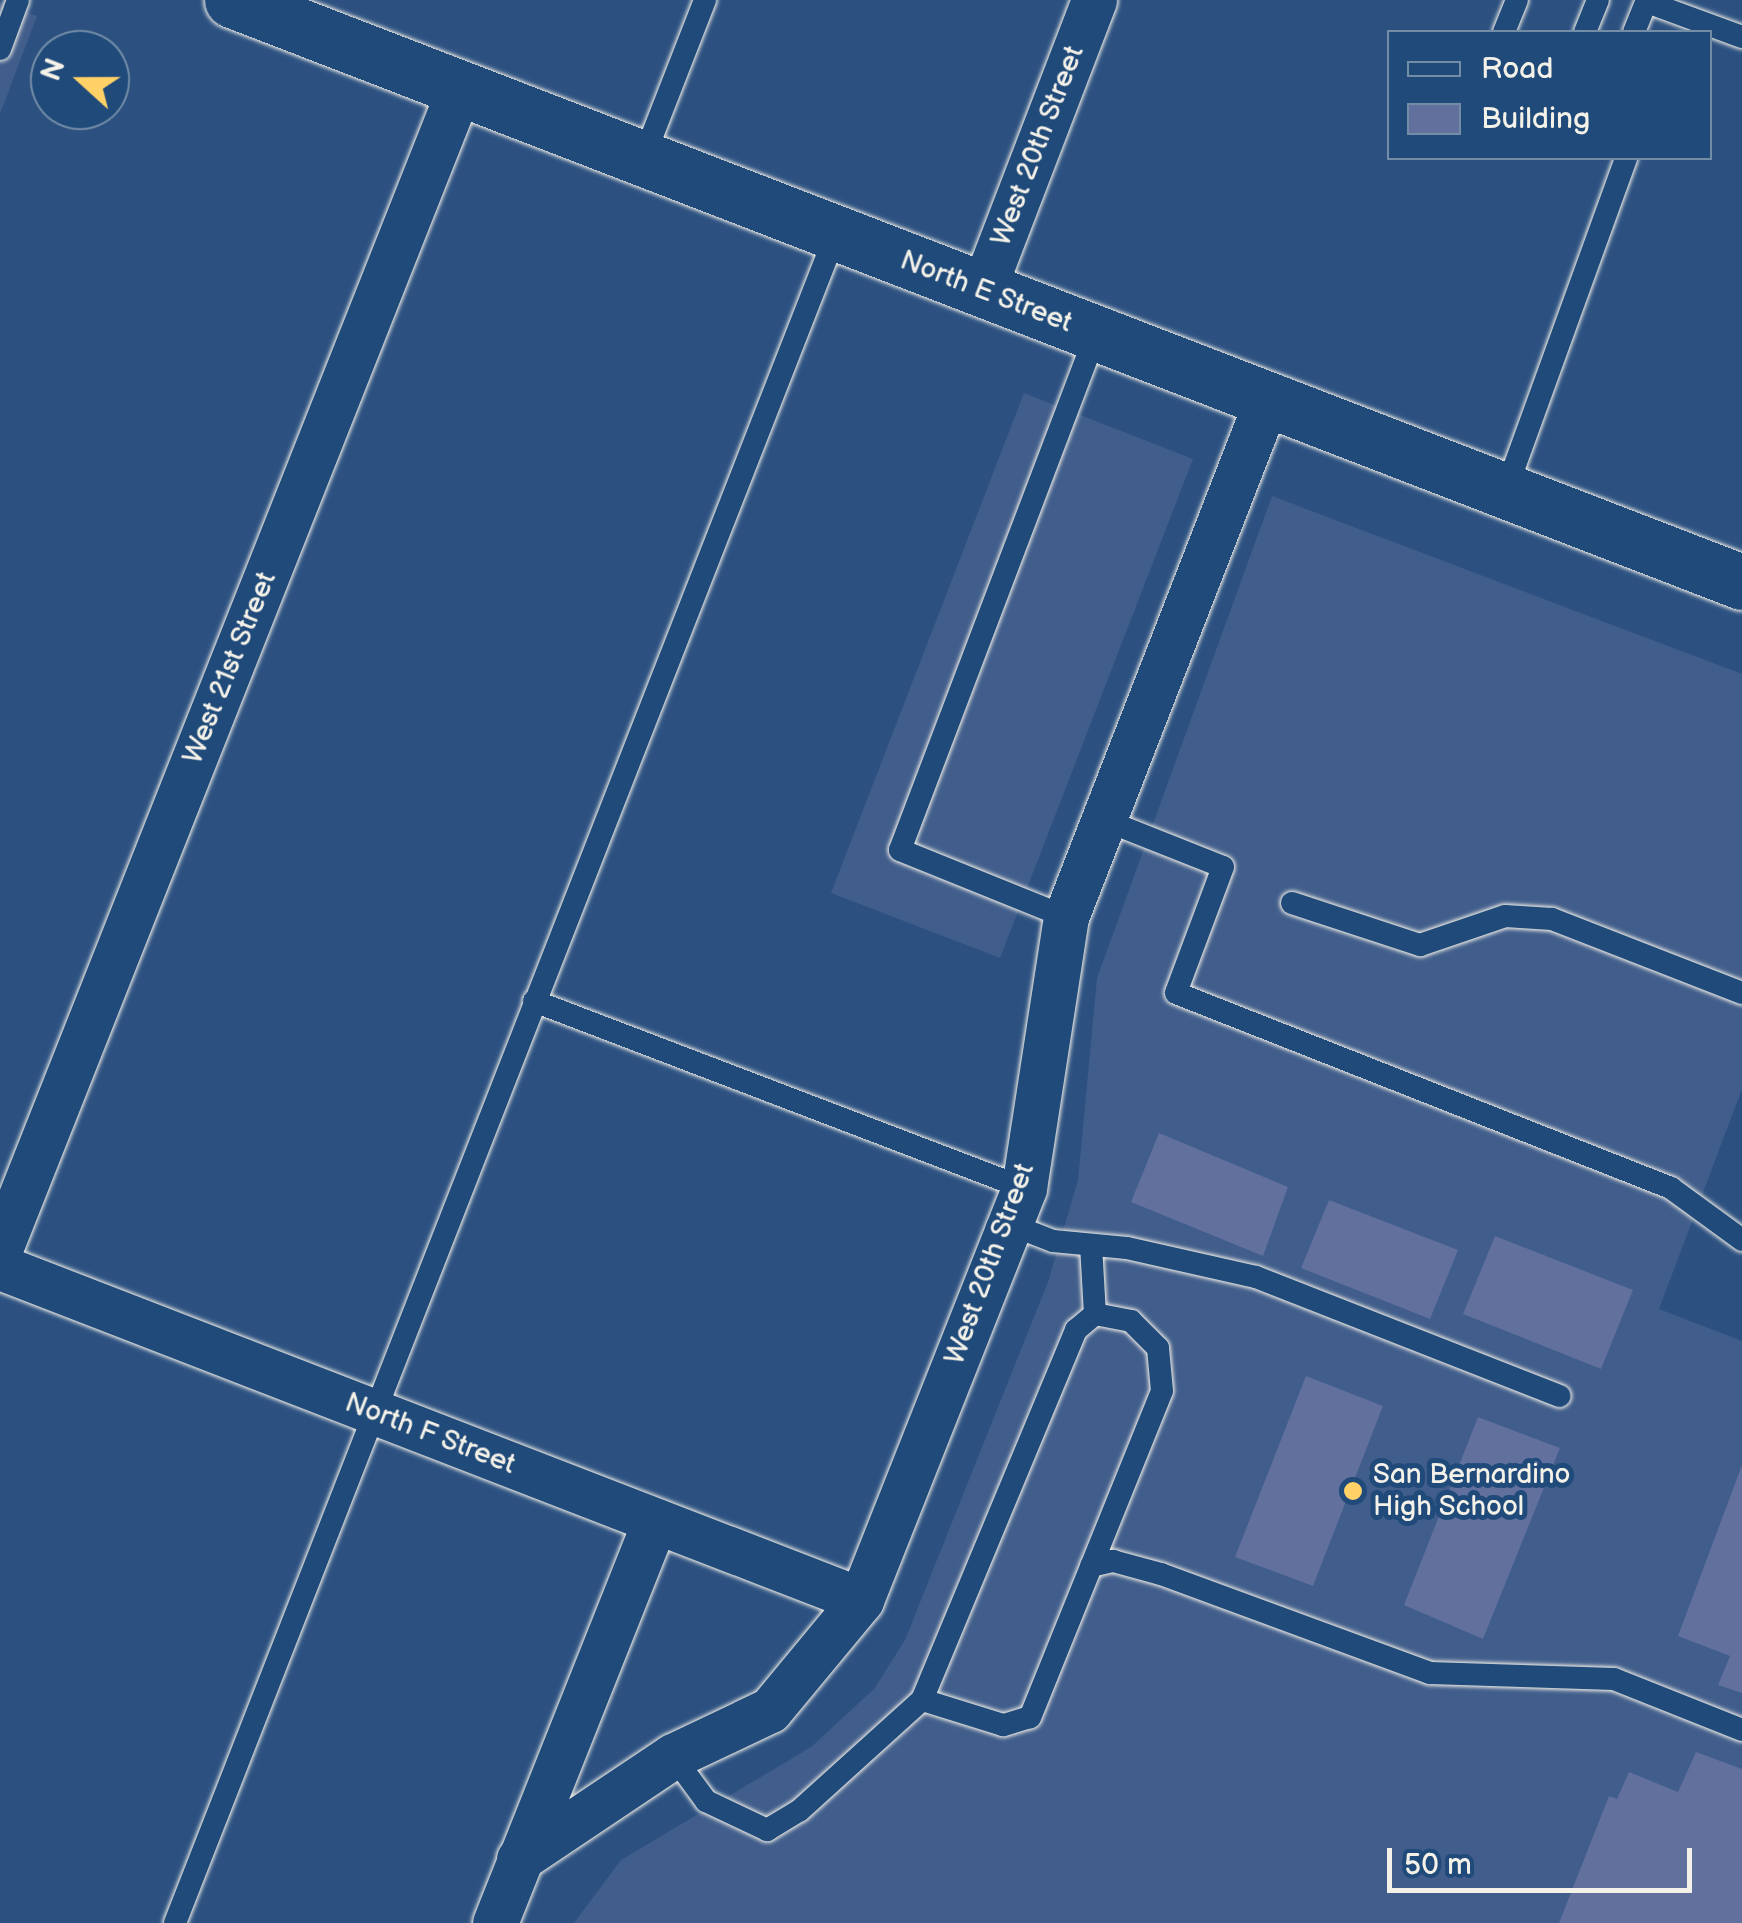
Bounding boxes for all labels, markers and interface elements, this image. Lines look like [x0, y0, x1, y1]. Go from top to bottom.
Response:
north arrow [30, 30, 130, 130]
legend [1387, 30, 1712, 160]
street label: West 20th Street [984, 41, 1092, 251]
text: Road [1481, 51, 1554, 87]
text: N [34, 54, 73, 86]
text: Building [1481, 101, 1590, 137]
street label: North E Street [895, 244, 1077, 340]
street label: West 21st Street [176, 567, 284, 769]
street label: West 20th Street [938, 1159, 1042, 1369]
street label: North F Street [340, 1386, 520, 1482]
place label: San Bernardino High School [1373, 1458, 1571, 1524]
marker: San Bernardino High School [1342, 1480, 1364, 1502]
scale bar [1392, 1828, 1697, 1890]
text: 50 m [1404, 1847, 1472, 1883]

